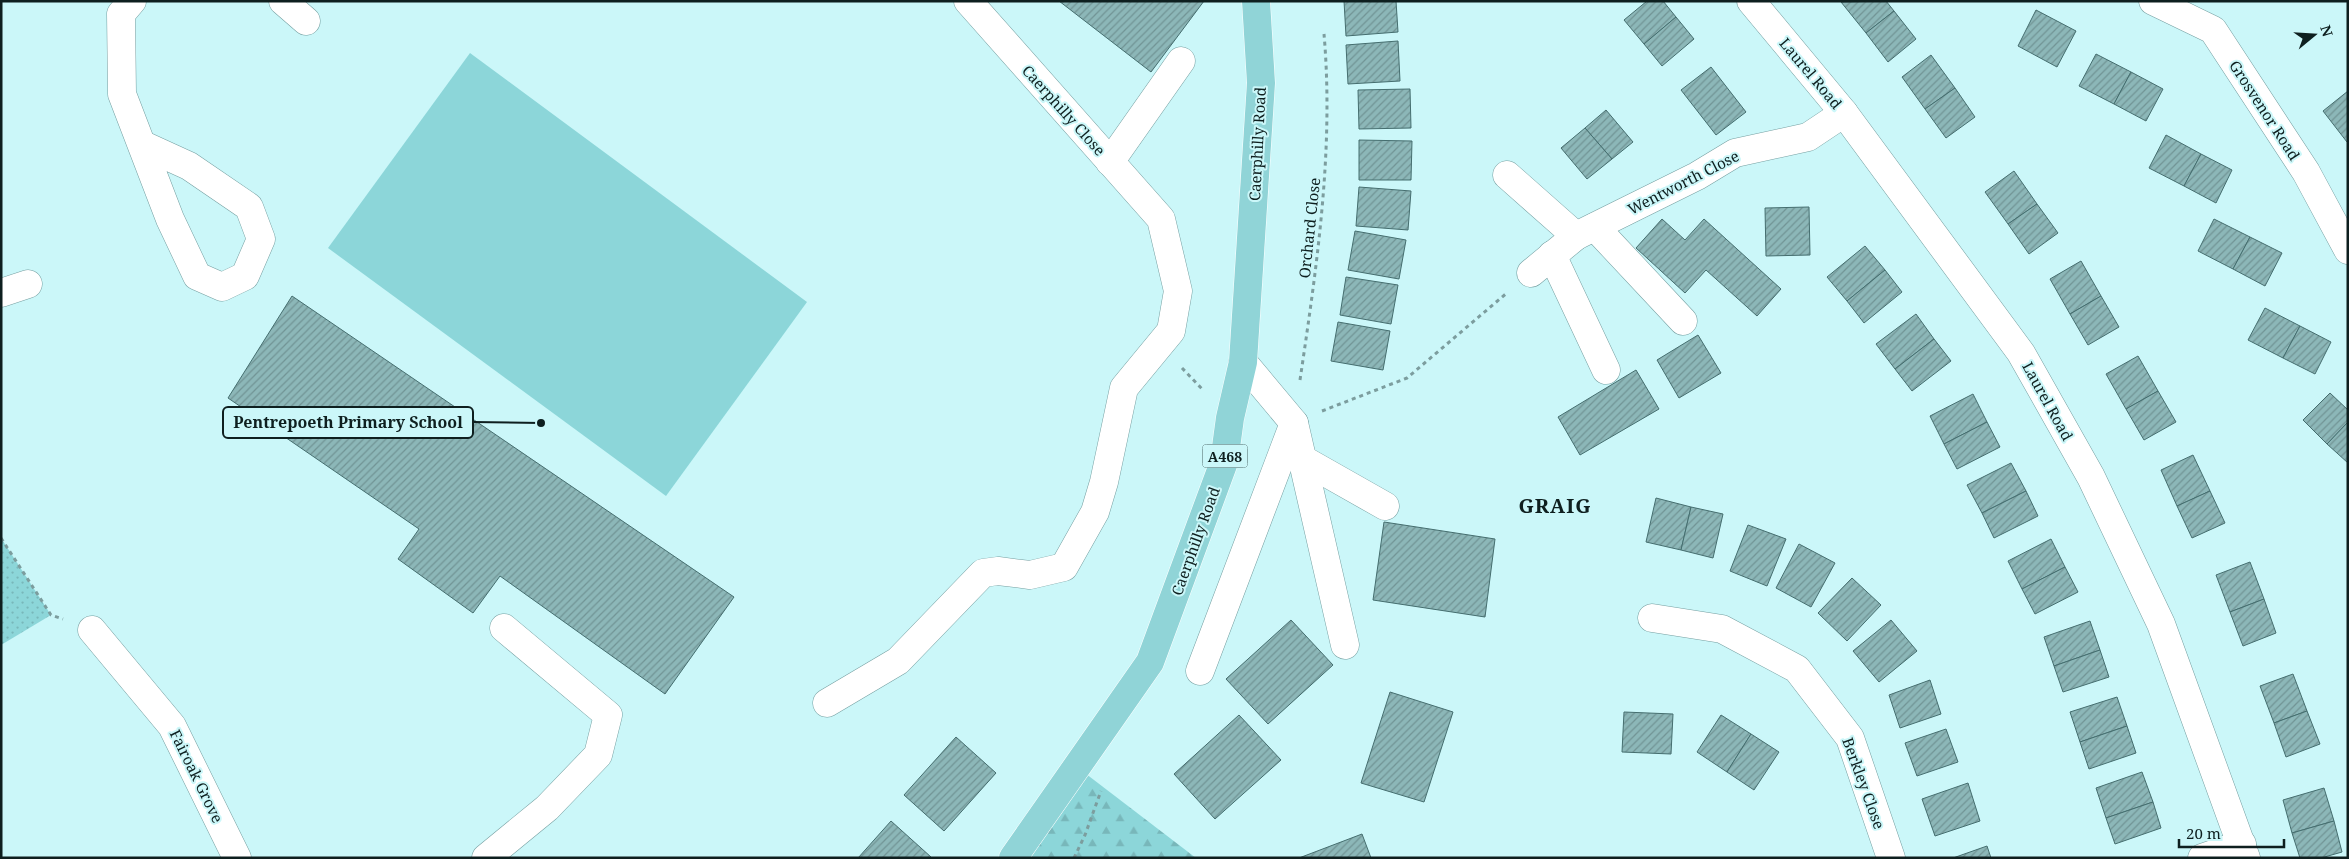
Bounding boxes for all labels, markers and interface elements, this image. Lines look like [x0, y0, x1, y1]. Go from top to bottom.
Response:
north arrow [2289, 10, 2339, 60]
text: N [2316, 23, 2338, 39]
street label: Laurel Road [1775, 33, 1847, 113]
street label: Grosvenor Road [2225, 56, 2305, 164]
street label: Caerphilly Close [1018, 60, 1110, 160]
street label: Caerphilly Road [1244, 87, 1270, 201]
street label: Wentworth Close [1624, 145, 1742, 219]
street label: Orchard Close [1294, 177, 1324, 279]
street label: Laurel Road [2018, 358, 2078, 444]
callout: Pentrepoeth Primary School [223, 407, 473, 438]
text: Pentrepoeth Primary School [233, 411, 463, 433]
road number: A468 [1202, 444, 1248, 468]
street label: Caerphilly Road [1166, 484, 1224, 598]
district label: GRAIG [1518, 492, 1592, 519]
street label: Fairoak Grove [166, 726, 228, 826]
street label: Berkley Close [1838, 734, 1890, 832]
scale bar [2179, 816, 2284, 848]
text: 20 m [2186, 823, 2221, 843]

